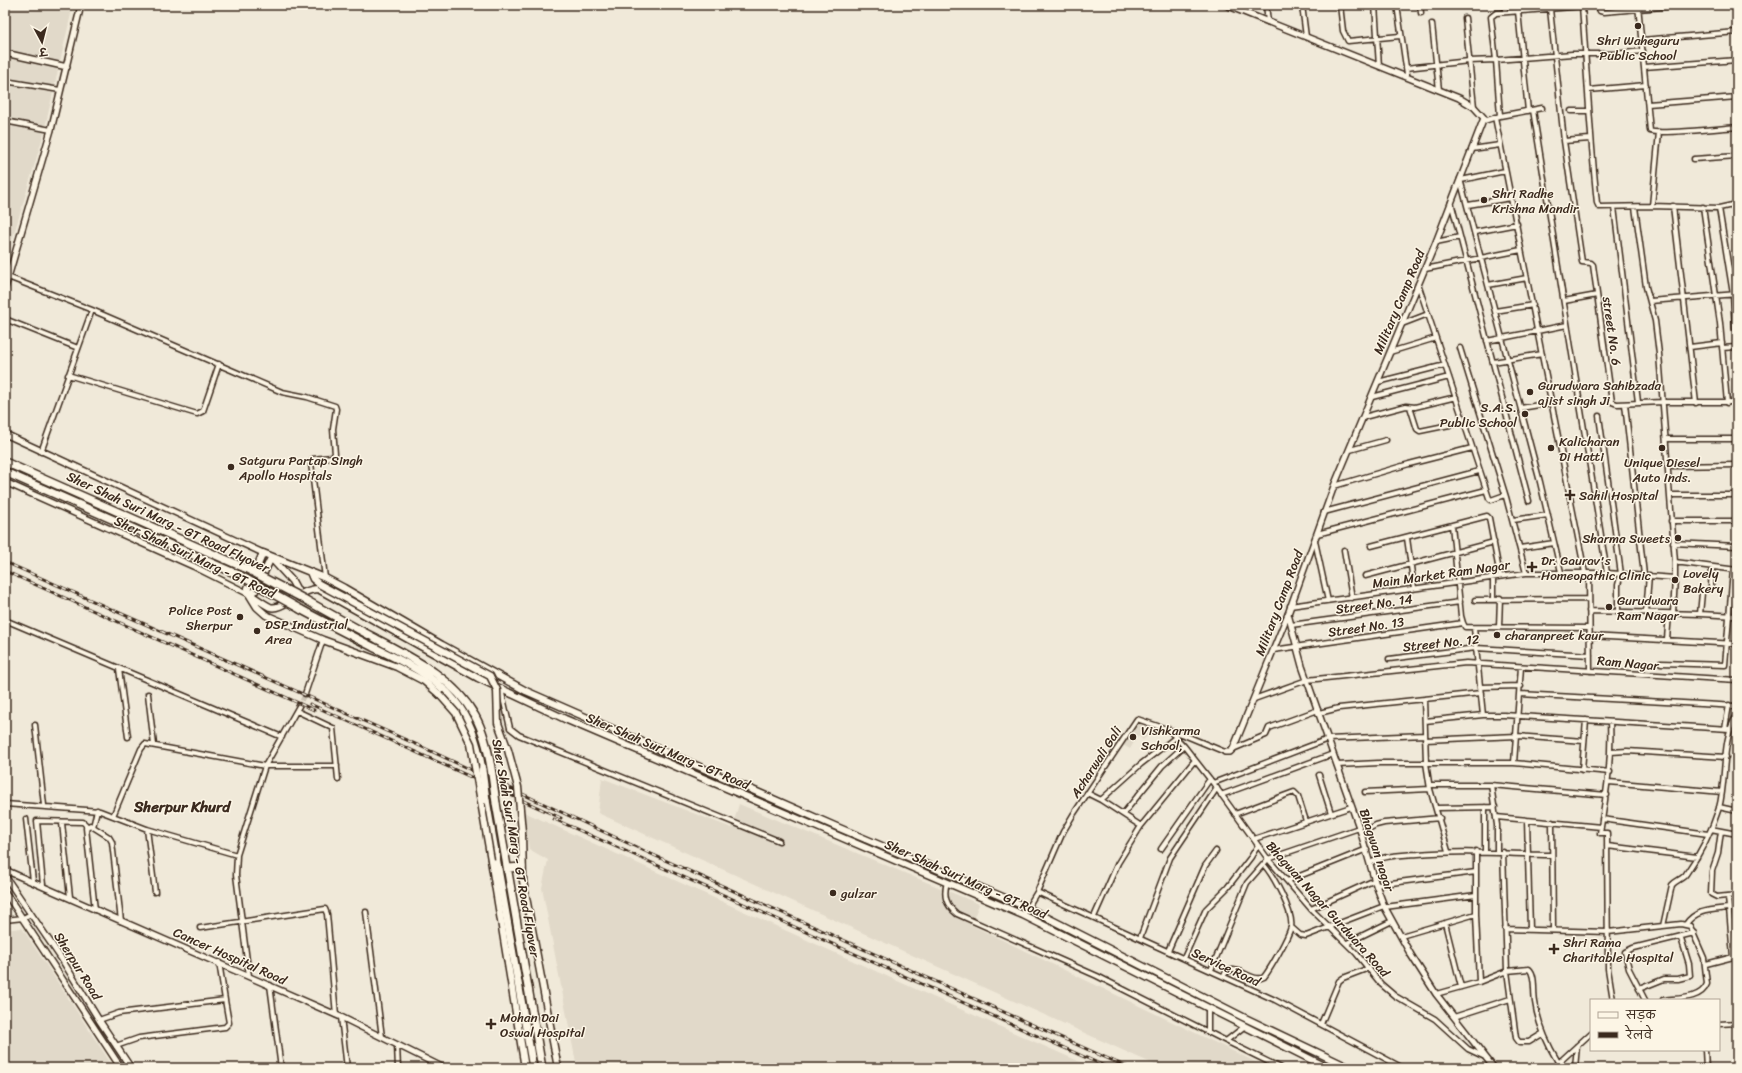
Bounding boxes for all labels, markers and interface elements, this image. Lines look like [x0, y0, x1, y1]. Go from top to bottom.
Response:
marker: Shri Waheguru Public School [1633, 21, 1643, 31]
north arrow [22, 22, 62, 62]
place label: Shri Waheguru Public School [1597, 29, 1679, 67]
text: उ [37, 41, 49, 62]
place label: Shri Radhe Krishna Mandir [1492, 182, 1579, 220]
marker: Shri Radhe Krishna Mandir [1479, 195, 1489, 205]
street label: Military Camp Road [1367, 245, 1432, 358]
street label: street No. 6 [1596, 294, 1628, 367]
place label: Gurudwara Sahibzada ajist singh Ji [1538, 374, 1662, 412]
marker: Gurudwara Sahibzada ajist singh Ji [1525, 387, 1535, 397]
place label: S.A.S. Public School [1440, 396, 1517, 434]
marker: S.A.S. Public School [1520, 409, 1530, 419]
place label: Kalicharan Di Hatti [1559, 430, 1619, 468]
marker: Kalicharan Di Hatti [1546, 443, 1556, 453]
marker: Unique Diesel Auto Inds. [1657, 443, 1667, 453]
place label: Satguru Partap Singh Apollo Hospitals [238, 449, 363, 487]
place label: Unique Diesel Auto Inds. [1624, 451, 1700, 489]
marker: Satguru Partap Singh Apollo Hospitals [226, 462, 236, 472]
street label: Sher Shah Suri Marg - GT Road Flyover [64, 468, 272, 576]
place label: Sahil Hospital [1579, 484, 1659, 507]
marker: Sahil Hospital [1564, 489, 1576, 501]
street label: Sher Shah Suri Marg - GT Road [111, 512, 279, 602]
place label: Sharma Sweets [1582, 527, 1671, 550]
marker: Sharma Sweets [1673, 533, 1683, 543]
street label: Military Camp Road [1248, 546, 1310, 659]
place label: Dr. Gaurav's Homeopathic Clinic [1541, 549, 1651, 587]
street label: Main Market Ram Nagar [1371, 553, 1512, 595]
marker: Dr. Gaurav's Homeopathic Clinic [1526, 561, 1538, 573]
place label: Lovely Bakery [1683, 562, 1724, 600]
marker: Lovely Bakery [1670, 575, 1680, 585]
street label: Street No. 14 [1334, 587, 1414, 621]
place label: Gurudwara Ram Nagar [1617, 589, 1680, 627]
place label: Police Post Sherpur [169, 599, 233, 637]
marker: Gurudwara Ram Nagar [1604, 602, 1614, 612]
street label: Street No. 13 [1326, 610, 1406, 644]
marker: Police Post Sherpur [235, 612, 245, 622]
place label: DSP Industrial Area [264, 613, 348, 651]
place label: charanpreet kaur [1505, 624, 1604, 647]
marker: DSP Industrial Area [252, 626, 262, 636]
street label: Street No. 12 [1402, 627, 1481, 658]
marker: charanpreet kaur [1492, 630, 1502, 640]
street label: Ram Nagar [1596, 649, 1660, 677]
street label: Sher Shah Suri Marg - GT Road [582, 706, 755, 796]
place label: Vishkarma School, [1141, 719, 1201, 757]
street label: Acharwali Gali [1064, 721, 1128, 803]
marker: Vishkarma School, [1128, 732, 1138, 742]
street label: Sher Shah Suri Marg - GT Road Flyover [485, 737, 547, 960]
district label: Sherpur Khurd [133, 794, 232, 820]
street label: Bhagwan nagar [1353, 806, 1401, 895]
street label: Sher Shah Suri Marg - GT Road [881, 833, 1052, 926]
street label: Bhagwan Nagar Gurdwara Road [1260, 835, 1397, 983]
place label: gulzar [840, 882, 877, 905]
marker: gulzar [828, 888, 838, 898]
street label: Cancer Hospital Road [170, 921, 292, 992]
street label: Sherpur Road [48, 927, 109, 1006]
place label: Shri Rama Charitable Hospital [1563, 931, 1674, 969]
street label: Service Road [1188, 941, 1265, 994]
marker: Shri Rama Charitable Hospital [1548, 943, 1560, 955]
legend [1590, 999, 1720, 1051]
text: सड़क [1625, 1004, 1657, 1026]
place label: Mohan Dai Oswal Hospital [500, 1006, 585, 1044]
marker: Mohan Dai Oswal Hospital [485, 1018, 497, 1030]
text: रेलवे [1624, 1024, 1653, 1046]

